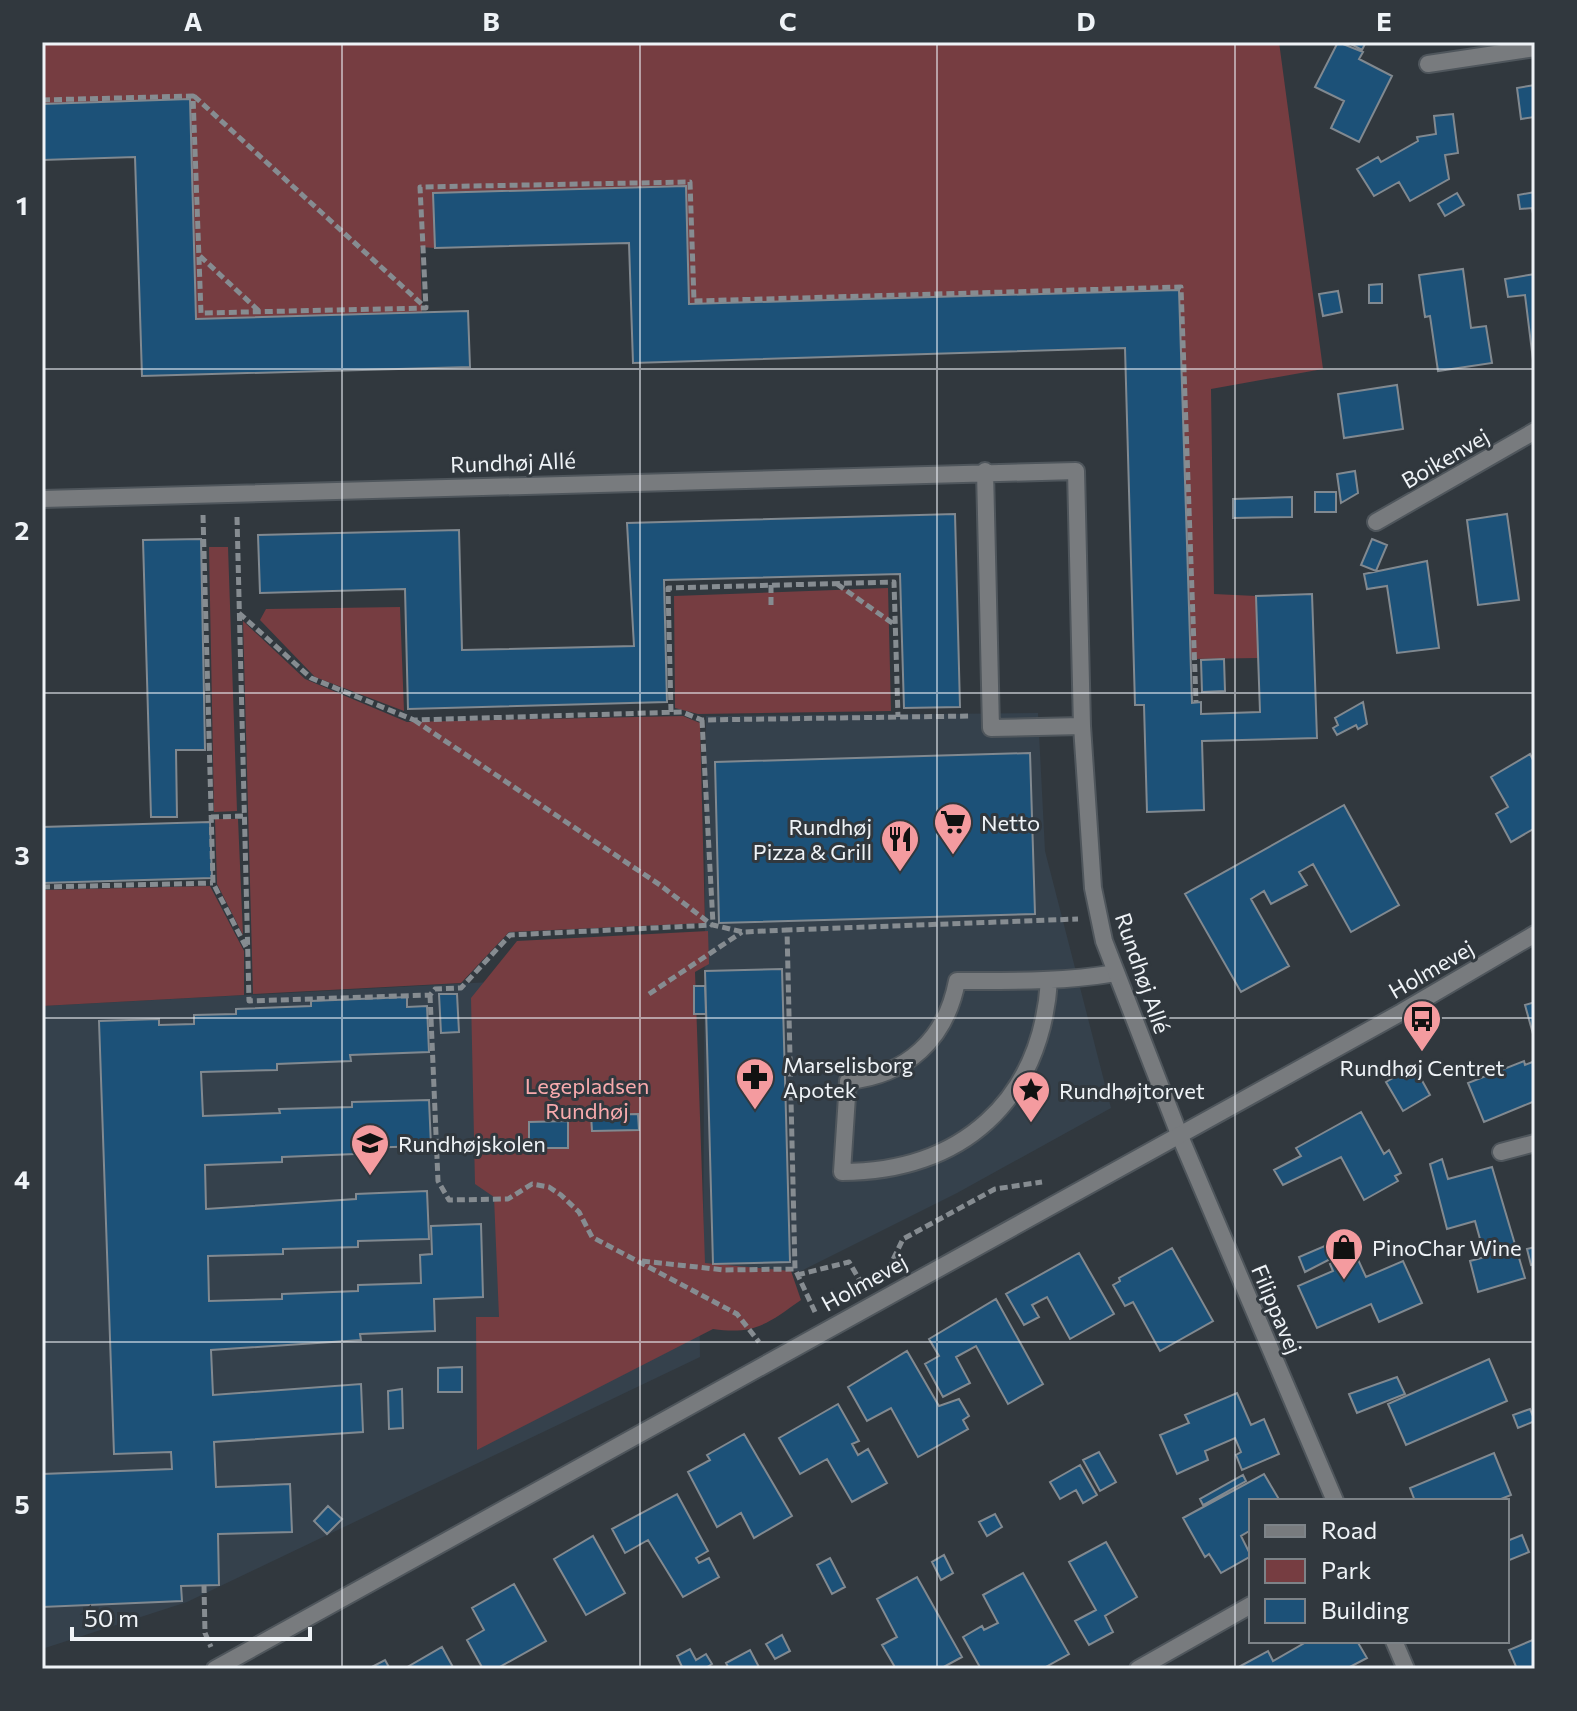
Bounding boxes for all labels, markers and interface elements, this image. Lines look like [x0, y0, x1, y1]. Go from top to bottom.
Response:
text: A [184, 5, 203, 36]
text: B [482, 5, 500, 36]
text: C [779, 5, 797, 36]
text: D [1076, 5, 1096, 36]
text: E [1376, 5, 1392, 36]
text: 1 [16, 189, 28, 220]
street label: Boikenvej [1396, 422, 1494, 494]
street label: Rundhøj Allé [450, 446, 576, 478]
text: 2 [15, 514, 29, 545]
supermarket icon: Netto [932, 801, 974, 856]
place label: Netto [981, 809, 1040, 836]
place label: Rundhøj Pizza & Grill [753, 813, 872, 865]
restaurant icon: Rundhøj Pizza & Grill [879, 818, 921, 873]
text: 3 [14, 839, 30, 870]
street label: Rundhøj Allé [1110, 909, 1176, 1037]
street label: Holmevej [1384, 934, 1478, 1004]
bus stop icon: Rundhøj Centret [1401, 998, 1443, 1053]
place label: Marselisborg Apotek [783, 1051, 914, 1103]
place label: Rundhøj Centret [1340, 1054, 1504, 1081]
pharmacy icon: Marselisborg Apotek [734, 1056, 776, 1111]
place icon: Rundhøjtorvet [1010, 1069, 1052, 1124]
park label: Legepladsen Rundhøj [525, 1072, 649, 1124]
place label: Rundhøjtorvet [1059, 1077, 1205, 1104]
school or university icon: Rundhøjskolen [349, 1122, 391, 1177]
place label: Rundhøjskolen [398, 1130, 546, 1157]
text: 4 [14, 1163, 30, 1194]
shop icon: PinoChar Wine [1323, 1226, 1365, 1281]
place label: PinoChar Wine [1372, 1234, 1522, 1261]
street label: Holmevej [816, 1247, 912, 1317]
street label: Filippavej [1246, 1260, 1308, 1358]
text: 5 [14, 1488, 30, 1519]
legend [1249, 1499, 1509, 1643]
text: Road [1321, 1515, 1377, 1544]
text: Park [1321, 1555, 1371, 1584]
scale bar [72, 1591, 310, 1641]
text: Building [1321, 1595, 1409, 1624]
text: 50 m [84, 1603, 139, 1632]

